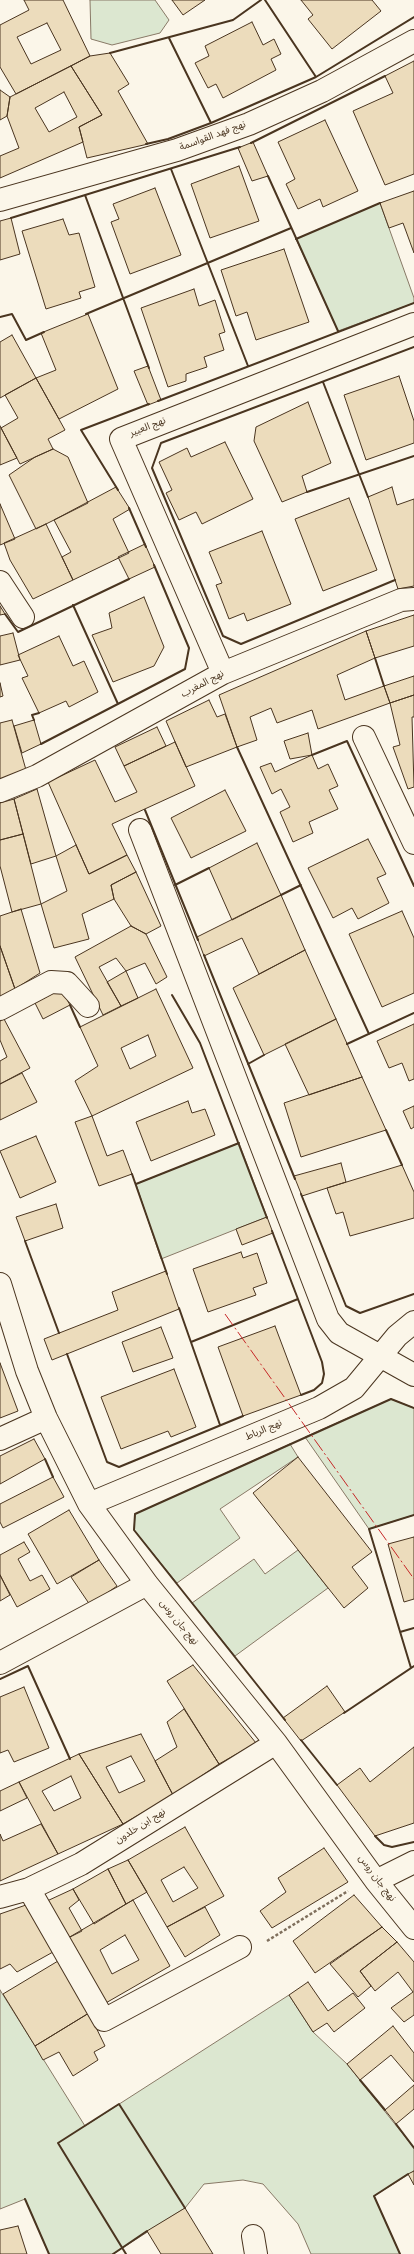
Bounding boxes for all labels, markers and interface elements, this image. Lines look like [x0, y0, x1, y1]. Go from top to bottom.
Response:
street label: نهج فهد القواسمة [178, 119, 248, 155]
street label: نهج العبير [128, 416, 168, 440]
street label: نهج المغرب [180, 669, 226, 701]
street label: نهج الرباط [244, 1418, 284, 1444]
street label: نهج جان روس [156, 1598, 200, 1648]
street label: نهج ابن خلدون [114, 1807, 168, 1847]
street label: نهج جان روس [355, 1853, 397, 1905]

